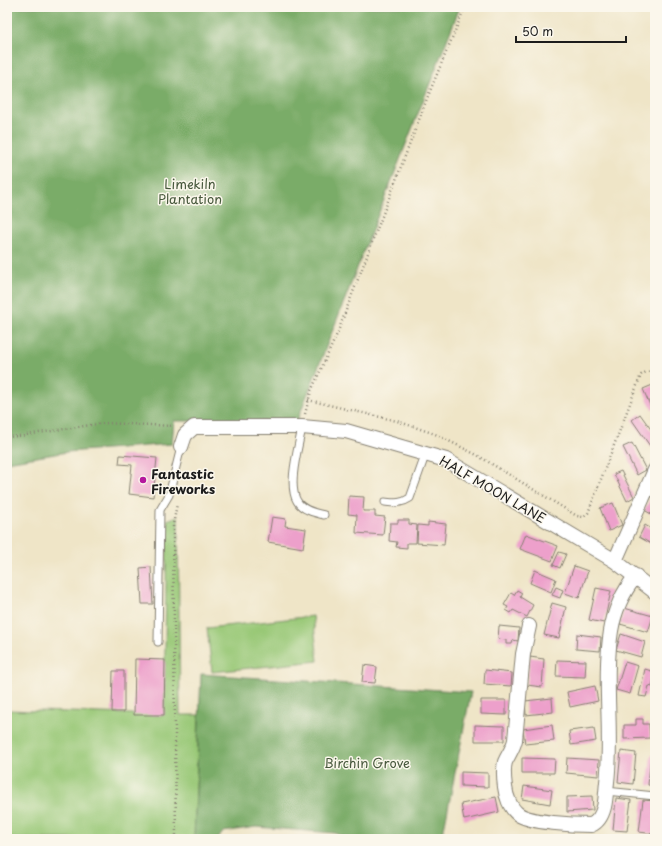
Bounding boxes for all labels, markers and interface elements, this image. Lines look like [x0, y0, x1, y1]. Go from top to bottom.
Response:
scale bar [516, 18, 626, 44]
text: 50 m [522, 22, 553, 40]
park label: Limekiln Plantation [158, 174, 222, 208]
street label: HALF MOON LANE [436, 451, 550, 527]
place label: Fantastic Fireworks [151, 464, 215, 498]
marker: Fantastic Fireworks [138, 475, 148, 485]
park label: Birchin Grove [324, 753, 410, 772]

